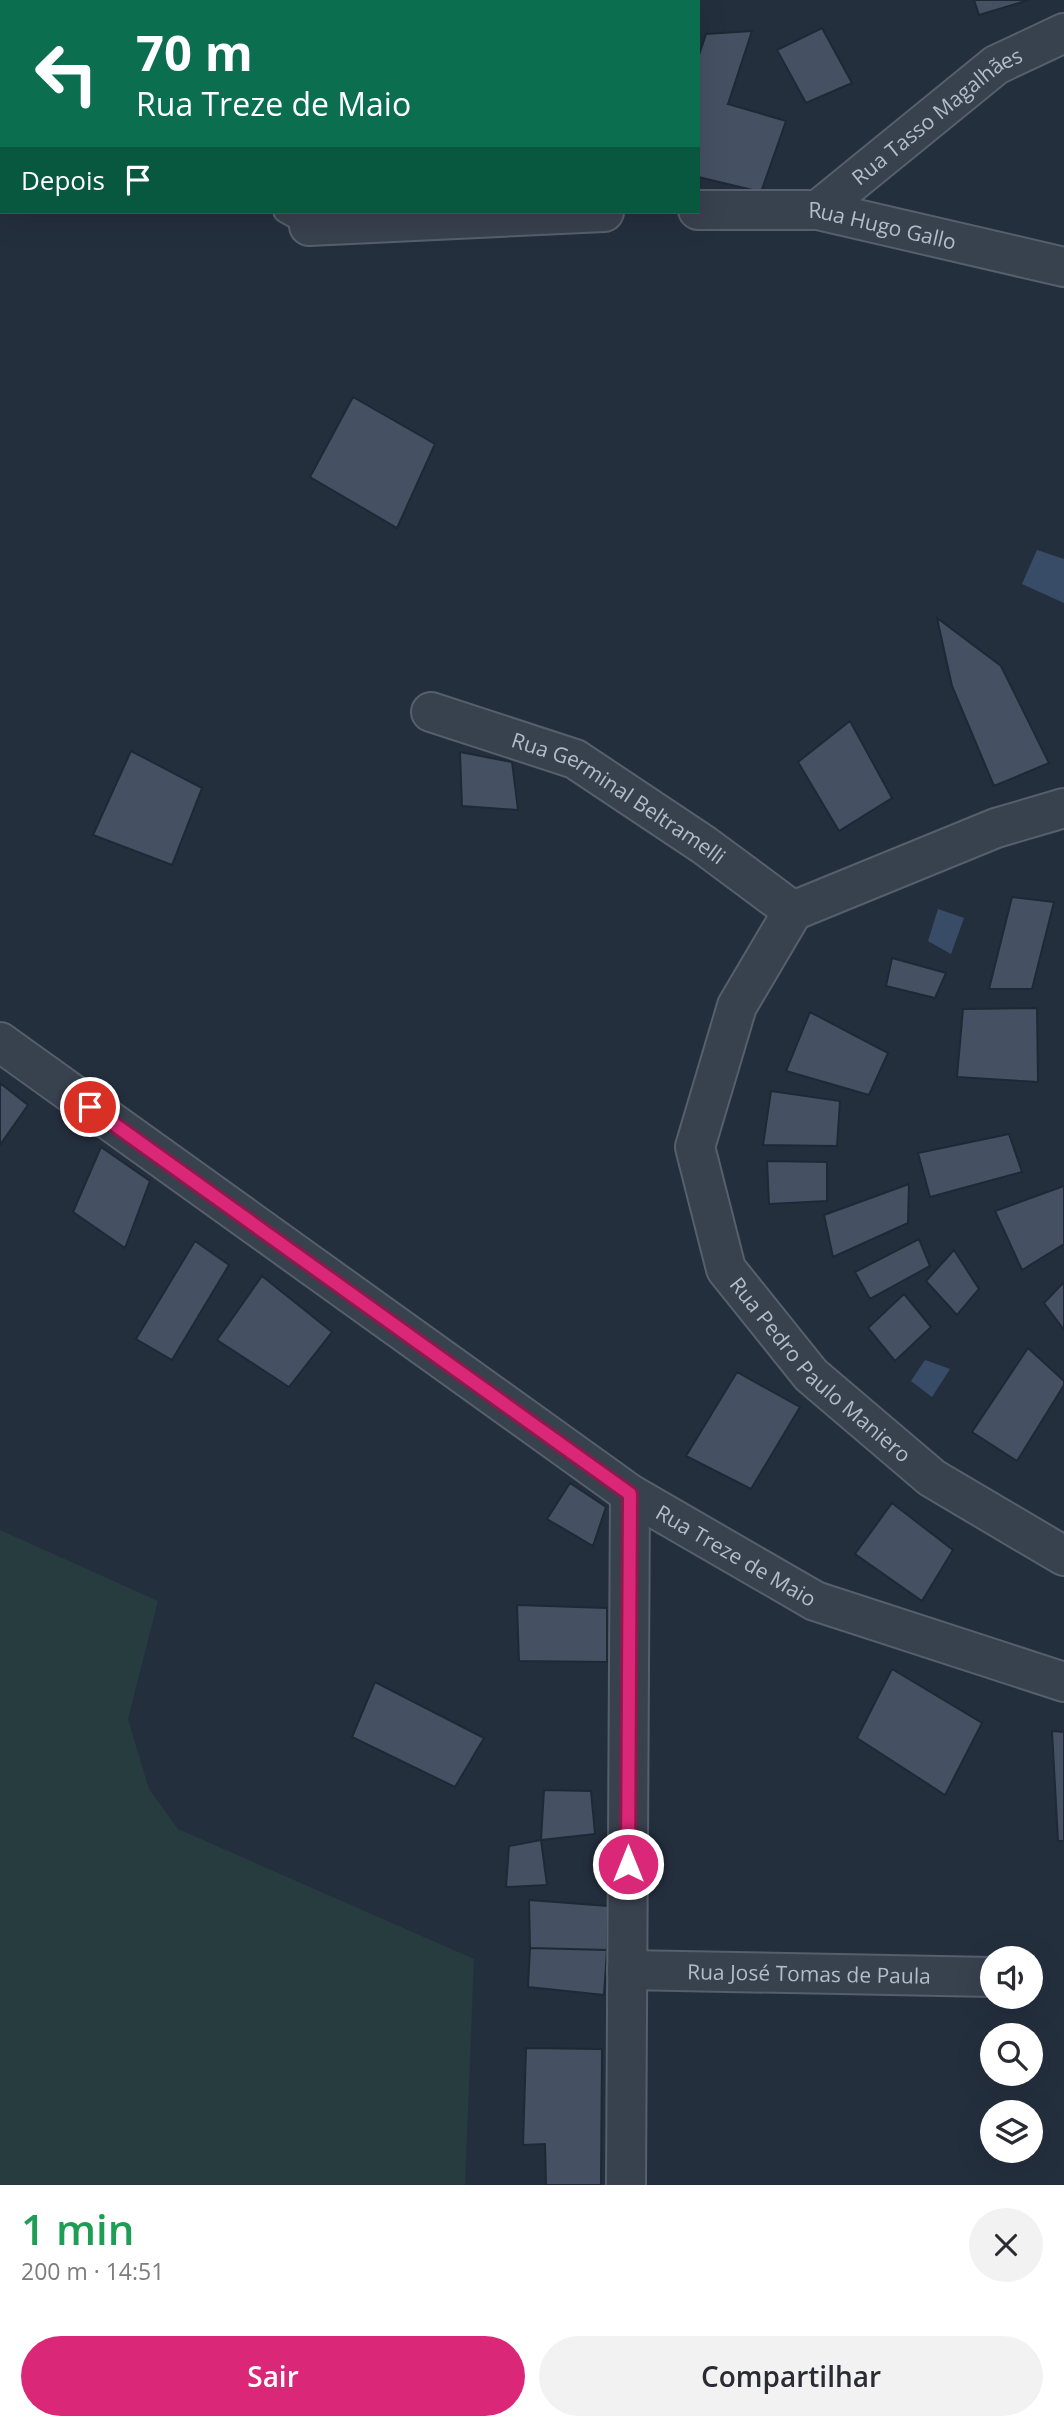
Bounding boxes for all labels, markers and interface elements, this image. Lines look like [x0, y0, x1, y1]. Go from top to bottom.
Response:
text: 70 m [136, 19, 253, 85]
icon: left [21, 28, 112, 119]
street label: Rua Tasso Magalhães [846, 41, 1027, 191]
text: Rua Treze de Maio [136, 82, 411, 125]
icon: arrive [119, 161, 157, 199]
text: Depois [21, 162, 105, 198]
street label: Rua Hugo Gallo [808, 196, 959, 256]
street label: Rua Germinal Beltramelli [508, 725, 731, 870]
pin [60, 1077, 120, 1137]
icon: arrive [71, 1088, 109, 1126]
street label: Rua Pedro Paulo Maniero [724, 1271, 917, 1468]
street label: Rua Treze de Maio [651, 1498, 821, 1613]
position arrow [591, 1827, 665, 1901]
map controls [980, 1946, 1043, 2163]
button: sound [980, 1946, 1043, 2009]
street label: Rua José Tomas de Paula [687, 1957, 931, 1990]
button: search [980, 2023, 1043, 2086]
button: layers [980, 2100, 1043, 2163]
text: 1 min [21, 2200, 134, 2257]
button: close [969, 2208, 1043, 2282]
text: 200 m · 14:51 [21, 2255, 164, 2287]
button: Sair [21, 2336, 525, 2416]
button: Compartilhar [539, 2336, 1043, 2416]

